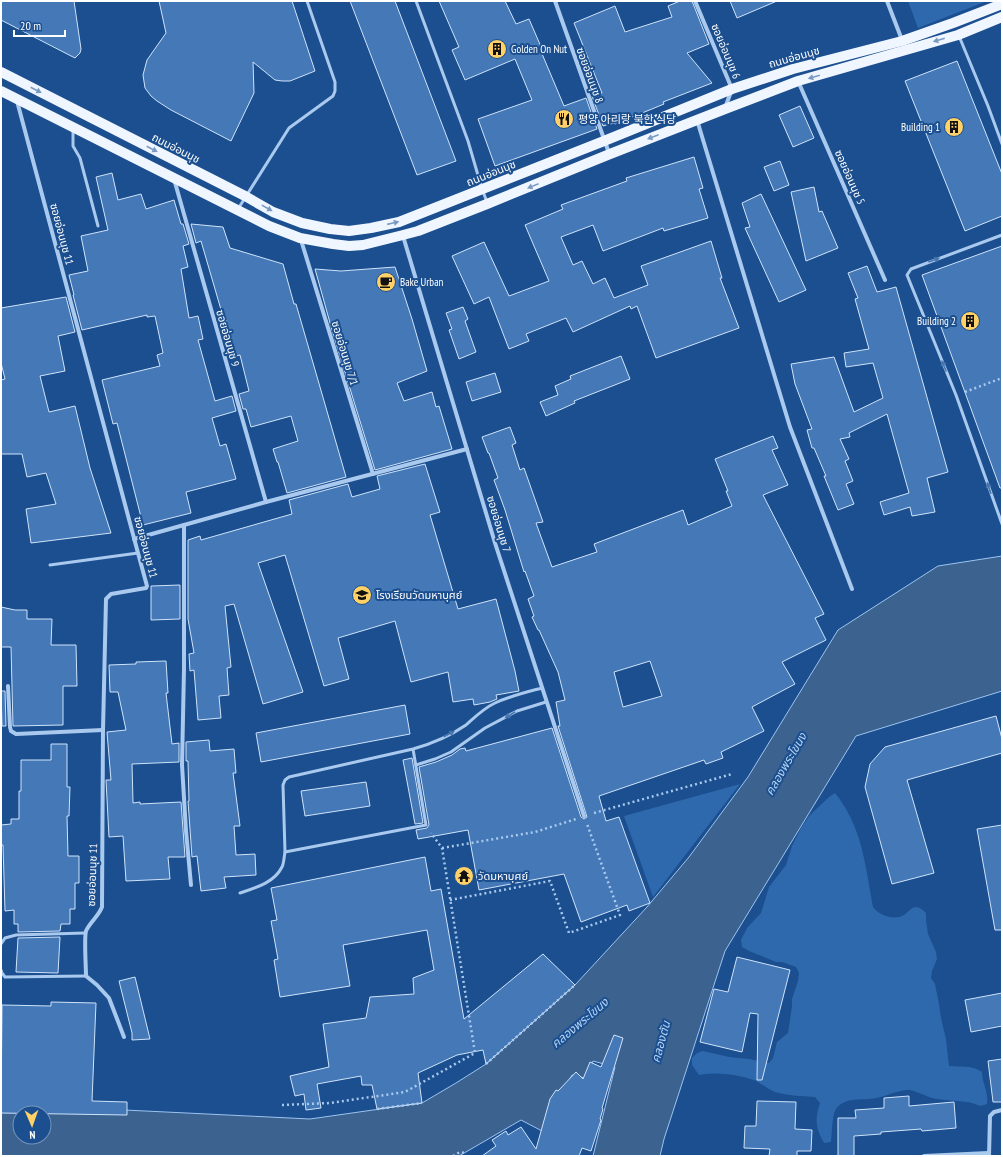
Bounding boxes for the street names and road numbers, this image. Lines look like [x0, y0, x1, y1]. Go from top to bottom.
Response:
street label: ซอยอ่อนนุช 6 [708, 21, 744, 81]
street label: ถนนอ่อนนุช [767, 43, 821, 71]
street label: ซอยอ่อนนุช 8 [573, 45, 607, 105]
street label: ถนนอ่อนนุช [150, 130, 202, 166]
street label: ซอยอ่อนนุช 5 [832, 147, 868, 207]
street label: ถนนอ่อนนุช [464, 157, 518, 189]
street label: ซอยอ่อนนุช 11 [47, 202, 77, 266]
street label: ซอยอ่อนนุช 9 [213, 308, 243, 368]
street label: ซอยอ่อนนุช 7/1 [329, 319, 361, 387]
street label: ซอยอ่อนนุช 7 [484, 494, 514, 554]
street label: ซอยอ่อนนุช 11 [131, 515, 161, 579]
street label: ซอยอ่อนนุช 11 [84, 843, 100, 907]

